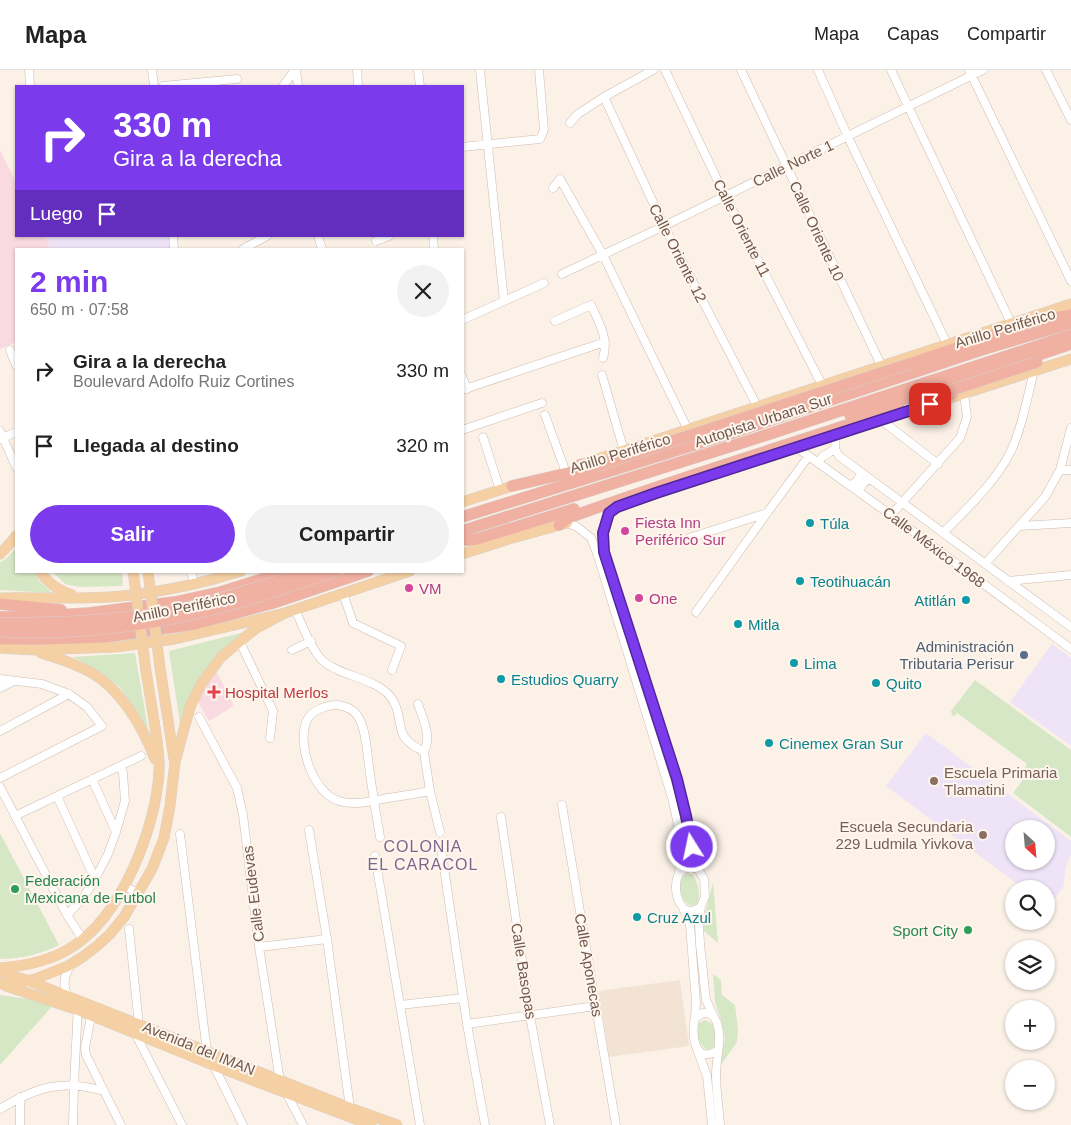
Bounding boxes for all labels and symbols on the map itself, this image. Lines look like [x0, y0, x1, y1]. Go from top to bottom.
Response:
street label: Calle Norte 1 [750, 136, 836, 190]
street label: Calle Oriente 11 [710, 176, 774, 280]
street label: Calle Oriente 10 [786, 178, 848, 284]
street label: Calle Oriente 12 [646, 201, 710, 305]
street label: Anillo Periférico [953, 305, 1057, 351]
pin [909, 383, 951, 425]
street label: Autopista Urbana Sur [692, 390, 834, 450]
street label: Anillo Periférico [568, 430, 672, 476]
street label: Calle México 1968 [880, 503, 988, 591]
place label: Fiesta Inn Periférico Sur [635, 514, 726, 548]
place label: Túla [820, 515, 850, 532]
marker: Túla [804, 517, 816, 529]
marker: Fiesta Inn Periférico Sur [619, 525, 631, 537]
place label: Teotihuacán [810, 573, 891, 590]
marker: Teotihuacán [794, 575, 806, 587]
place label: VM [419, 580, 442, 597]
marker: VM [403, 582, 415, 594]
street label: Anillo Periférico [131, 589, 237, 625]
place label: One [649, 590, 677, 607]
marker: One [633, 592, 645, 604]
place label: Atitlán [914, 592, 956, 609]
marker: Atitlán [960, 594, 972, 606]
place label: Mitla [748, 616, 780, 633]
marker: Mitla [732, 618, 744, 630]
place label: Administración Tributaria Perisur [900, 638, 1014, 672]
marker: Administración Tributaria Perisur [1018, 649, 1030, 661]
place label: Lima [804, 655, 837, 672]
marker: Lima [788, 657, 800, 669]
place label: Estudios Quarry [511, 671, 619, 688]
marker: Estudios Quarry [495, 673, 507, 685]
place label: Quito [886, 675, 922, 692]
marker: Quito [870, 677, 882, 689]
place label: Hospital Merlos [225, 684, 328, 701]
marker: Hospital Merlos [207, 685, 221, 699]
place label: Cinemex Gran Sur [779, 735, 903, 752]
marker: Cinemex Gran Sur [763, 737, 775, 749]
place label: Escuela Primaria Tlamatini [944, 764, 1058, 798]
marker: Escuela Primaria Tlamatini [928, 775, 940, 787]
place label: Escuela Secundaria 229 Ludmila Yivkova [835, 818, 974, 852]
position arrow [665, 820, 717, 872]
north arrow [1005, 820, 1055, 870]
marker: Escuela Secundaria 229 Ludmila Yivkova [977, 829, 989, 841]
district label: COLONIA EL CARACOL [368, 838, 478, 873]
street label: Calle Eudevas [239, 845, 267, 943]
place label: Federación Mexicana de Futbol [25, 872, 156, 906]
marker: Federación Mexicana de Futbol [9, 883, 21, 895]
place label: Cruz Azul [647, 909, 711, 926]
marker: Cruz Azul [631, 911, 643, 923]
street label: Calle Aponecas [572, 912, 606, 1018]
street label: Calle Basopas [508, 922, 540, 1020]
place label: Sport City [892, 922, 958, 939]
marker: Sport City [962, 924, 974, 936]
street label: Avenida del IMAN [140, 1018, 258, 1078]

